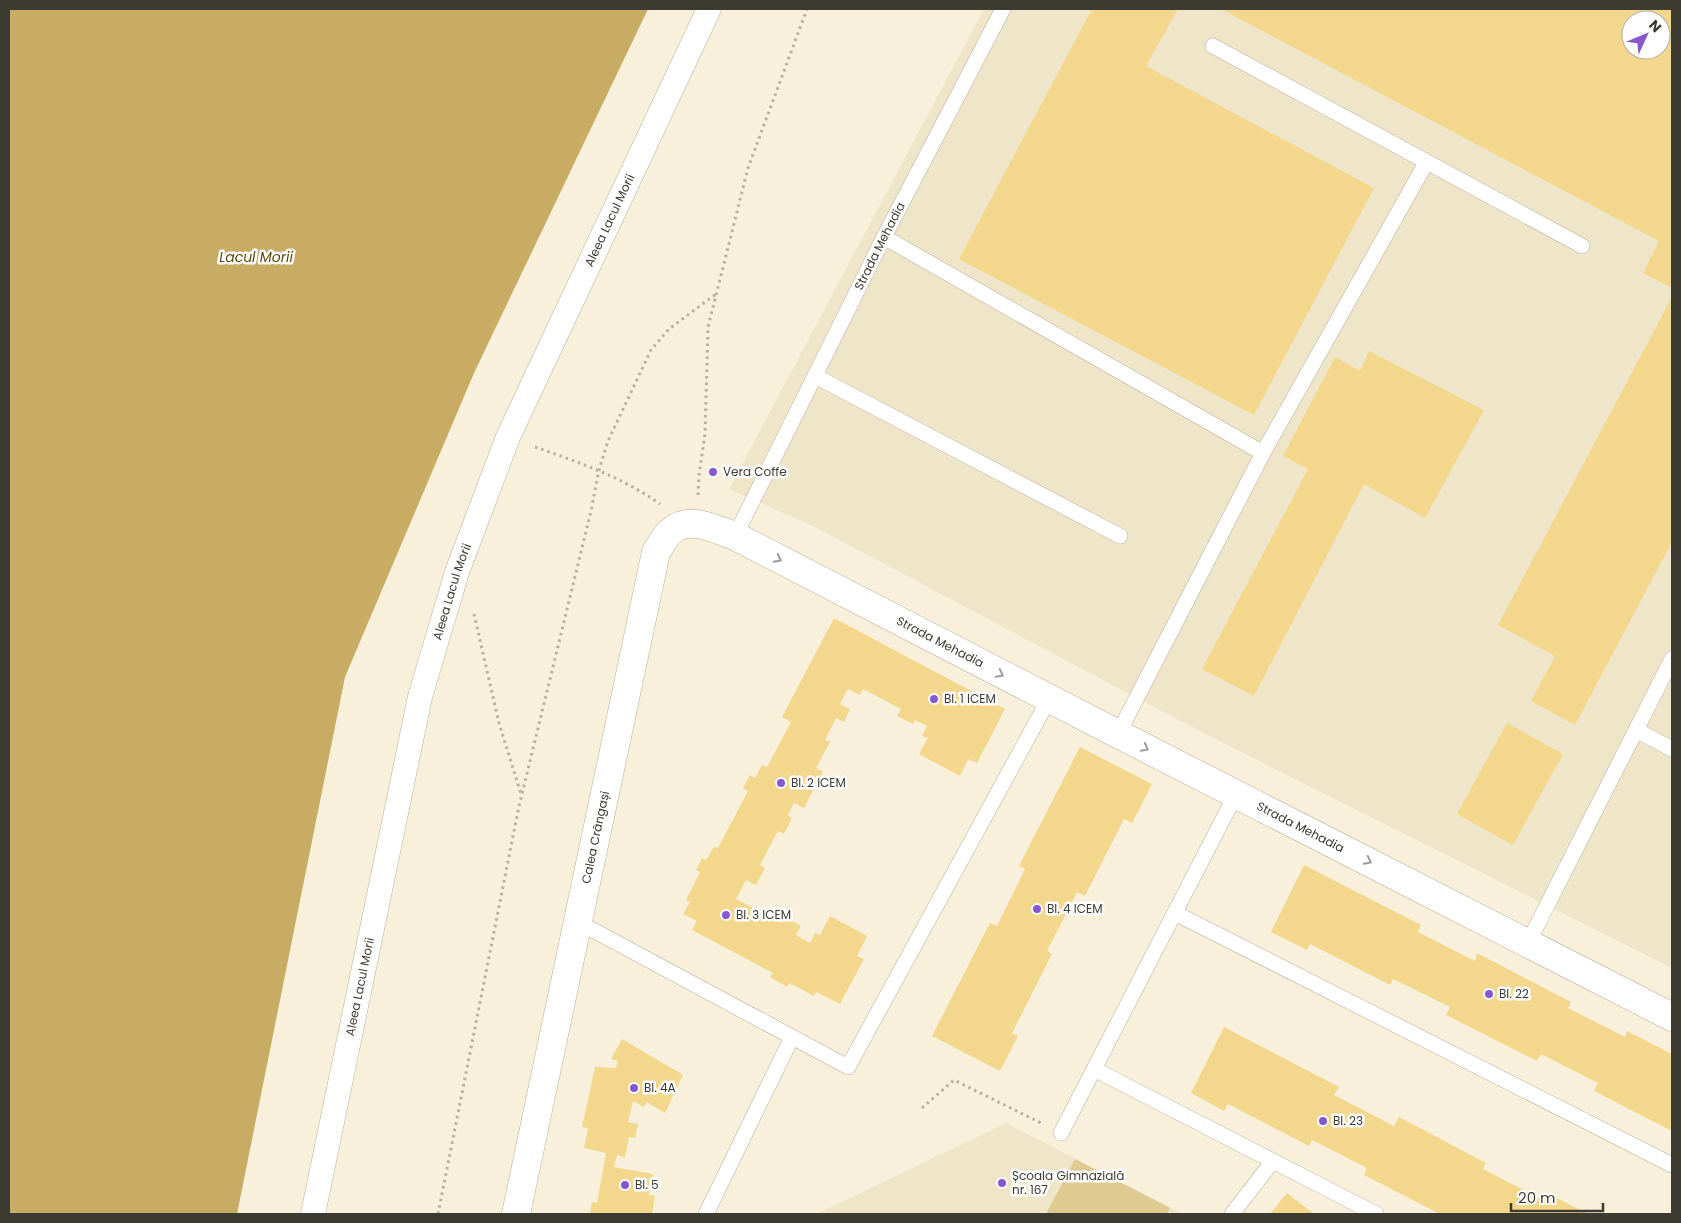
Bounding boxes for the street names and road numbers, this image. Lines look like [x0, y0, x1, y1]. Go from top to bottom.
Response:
street label: Aleea Lacul Morii [580, 171, 638, 269]
street label: Strada Mehadia [850, 199, 909, 293]
street label: Aleea Lacul Morii [428, 541, 475, 642]
street label: Strada Mehadia [894, 612, 987, 671]
street label: Calea Crângași [577, 789, 613, 885]
street label: Strada Mehadia [1254, 797, 1347, 856]
street label: Aleea Lacul Morii [341, 936, 378, 1037]

